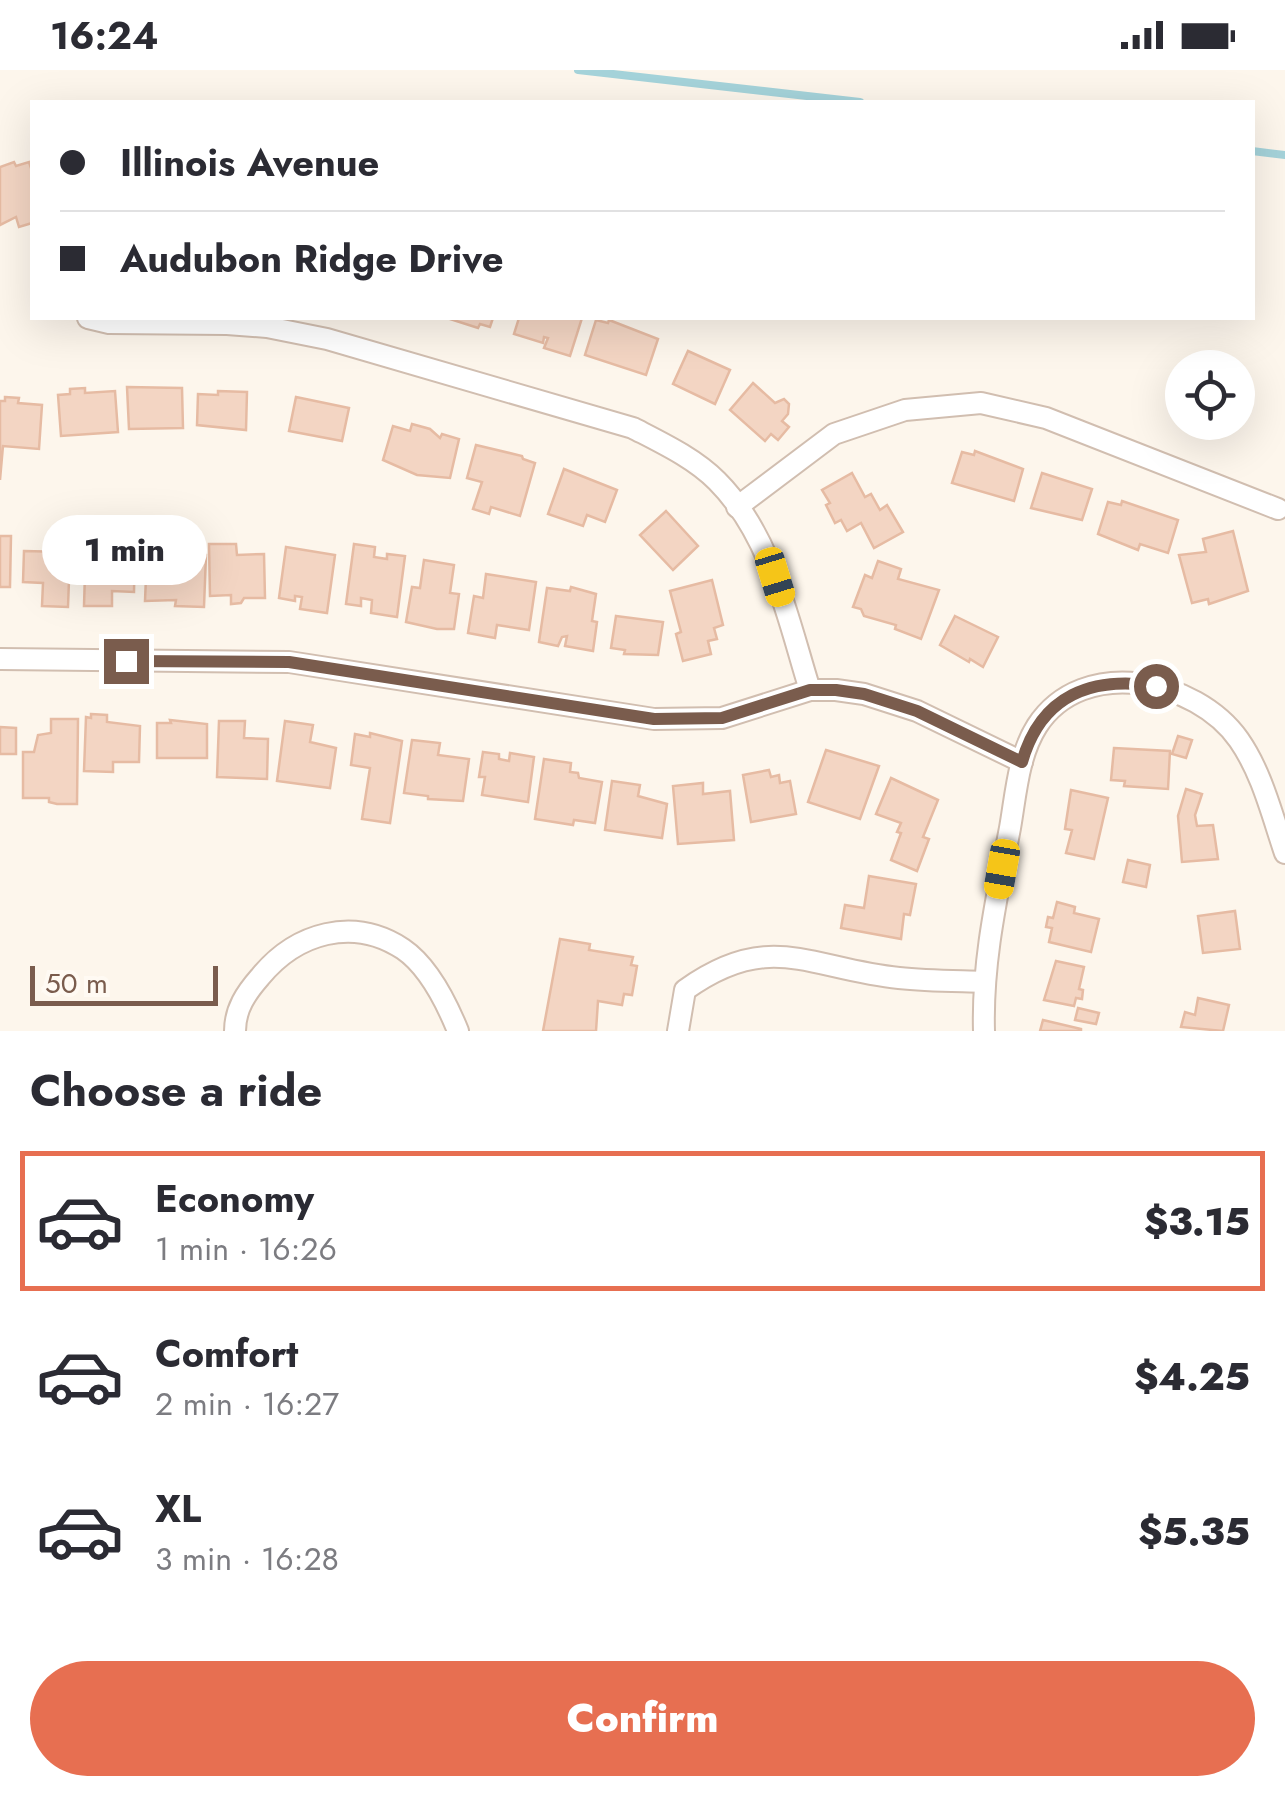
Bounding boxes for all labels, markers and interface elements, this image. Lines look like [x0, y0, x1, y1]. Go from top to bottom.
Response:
text: 16:24 [50, 8, 158, 63]
text: Illinois Avenue [120, 135, 379, 190]
text: Audubon Ridge Drive [120, 231, 504, 286]
map controls [1165, 350, 1255, 440]
button: locate [1165, 350, 1255, 440]
callout: 1 min [44, 516, 208, 586]
text: 1 min [84, 527, 165, 573]
car [752, 544, 798, 610]
route end [104, 639, 149, 684]
route start [1134, 664, 1179, 709]
car [982, 837, 1022, 901]
scale bar [30, 961, 218, 1006]
text: 50 m [45, 963, 108, 1004]
text: Choose a ride [30, 1058, 322, 1123]
text: Economy [155, 1171, 314, 1226]
icon: car [35, 1176, 125, 1266]
text: $3.15 [1144, 1194, 1250, 1249]
text: 1 min · 16:26 [155, 1226, 337, 1272]
text: Comfort [155, 1326, 298, 1381]
icon: car [35, 1331, 125, 1421]
text: $4.25 [1134, 1349, 1250, 1404]
text: 2 min · 16:27 [155, 1381, 339, 1427]
text: XL [155, 1481, 201, 1536]
icon: car [35, 1486, 125, 1576]
text: $5.35 [1138, 1504, 1250, 1559]
text: 3 min · 16:28 [155, 1536, 339, 1582]
button: Confirm [30, 1661, 1255, 1776]

